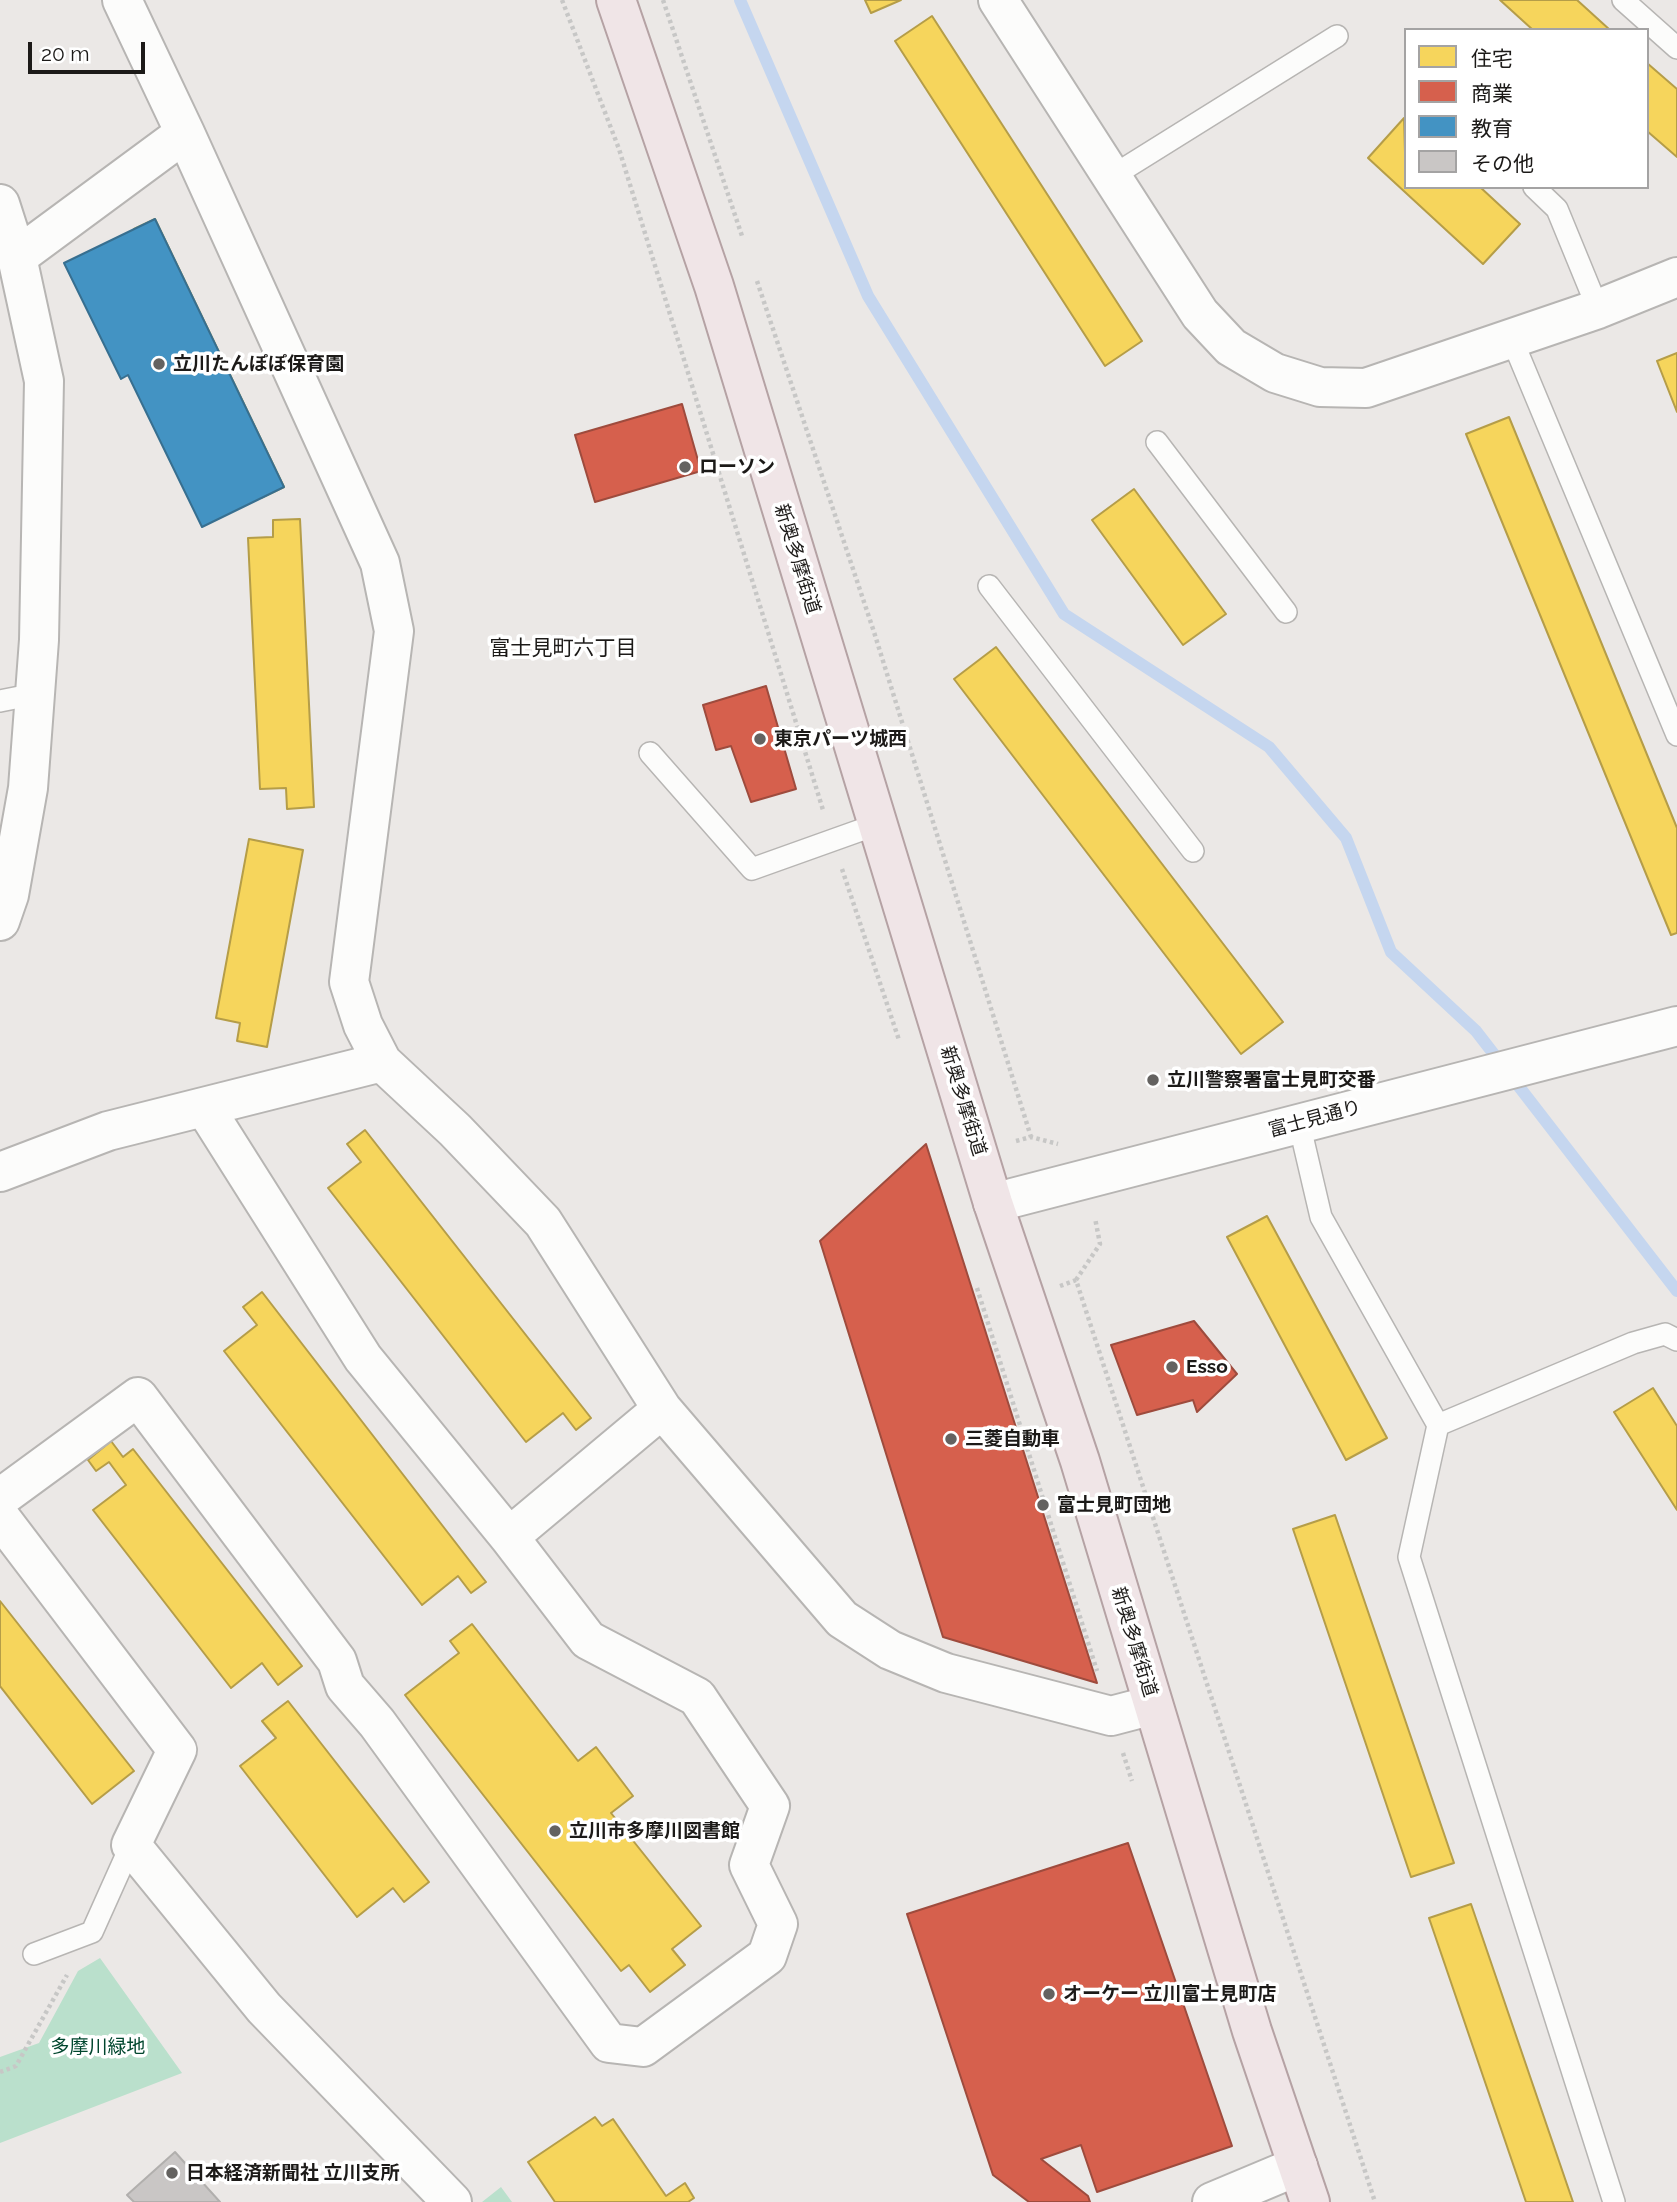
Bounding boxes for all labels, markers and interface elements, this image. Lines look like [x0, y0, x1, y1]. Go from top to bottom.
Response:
scale bar [32, 28, 149, 72]
legend [1404, 28, 1649, 189]
text: 20 m [41, 41, 89, 66]
text: 住宅 [1471, 46, 1513, 71]
text: 商業 [1471, 81, 1513, 106]
text: 教育 [1471, 116, 1513, 141]
text: その他 [1471, 151, 1534, 176]
place label: 立川たんぽぽ保育園 [173, 353, 344, 375]
marker: 立川たんぽぽ保育園 [151, 356, 167, 372]
place label: ローソン [699, 456, 775, 478]
marker: ローソン [677, 459, 693, 475]
street label: 新奥多摩街道 [769, 501, 825, 617]
district label: 富士見町六丁目 [490, 636, 636, 662]
place label: 東京パーツ城西 [774, 728, 907, 750]
marker: 東京パーツ城西 [752, 731, 768, 747]
street label: 新奥多摩街道 [935, 1043, 991, 1159]
place label: 立川警察署富士見町交番 [1167, 1069, 1376, 1091]
marker: 立川警察署富士見町交番 [1145, 1072, 1161, 1088]
street label: 富士見通り [1266, 1096, 1364, 1142]
place label: Esso [1186, 1356, 1228, 1378]
marker: Esso [1164, 1359, 1180, 1375]
place label: 三菱自動車 [965, 1428, 1060, 1450]
marker: 三菱自動車 [943, 1431, 959, 1447]
place label: 富士見町団地 [1057, 1494, 1171, 1516]
marker: 富士見町団地 [1035, 1497, 1051, 1513]
street label: 新奥多摩街道 [1106, 1584, 1162, 1700]
place label: 立川市多摩川図書館 [569, 1820, 740, 1842]
marker: 立川市多摩川図書館 [547, 1823, 563, 1839]
place label: オーケー 立川富士見町店 [1063, 1983, 1277, 2005]
marker: オーケー 立川富士見町店 [1041, 1986, 1057, 2002]
park label: 多摩川緑地 [51, 2036, 145, 2058]
place label: 日本経済新聞社 立川支所 [186, 2162, 400, 2184]
marker: 日本経済新聞社 立川支所 [164, 2165, 180, 2181]

